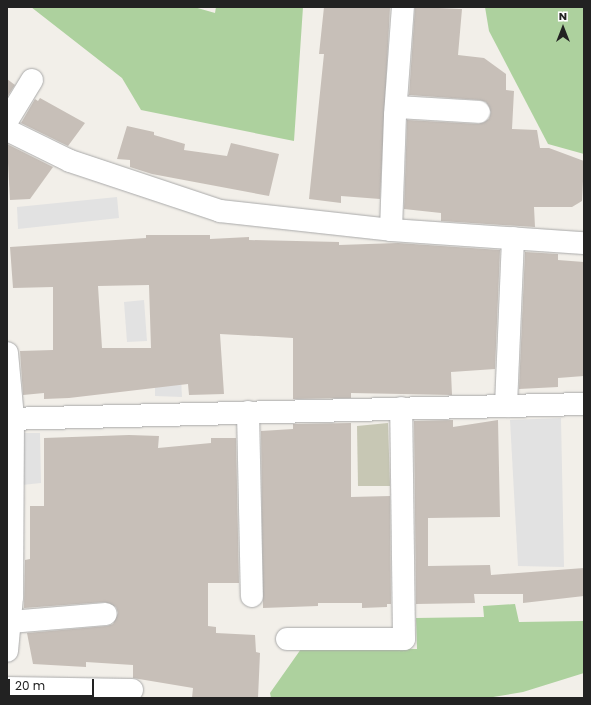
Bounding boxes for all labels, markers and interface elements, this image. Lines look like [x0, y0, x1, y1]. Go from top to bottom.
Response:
north arrow [543, 8, 583, 48]
text: N [559, 8, 567, 24]
scale bar [10, 671, 96, 697]
text: 20 m [15, 677, 45, 694]

